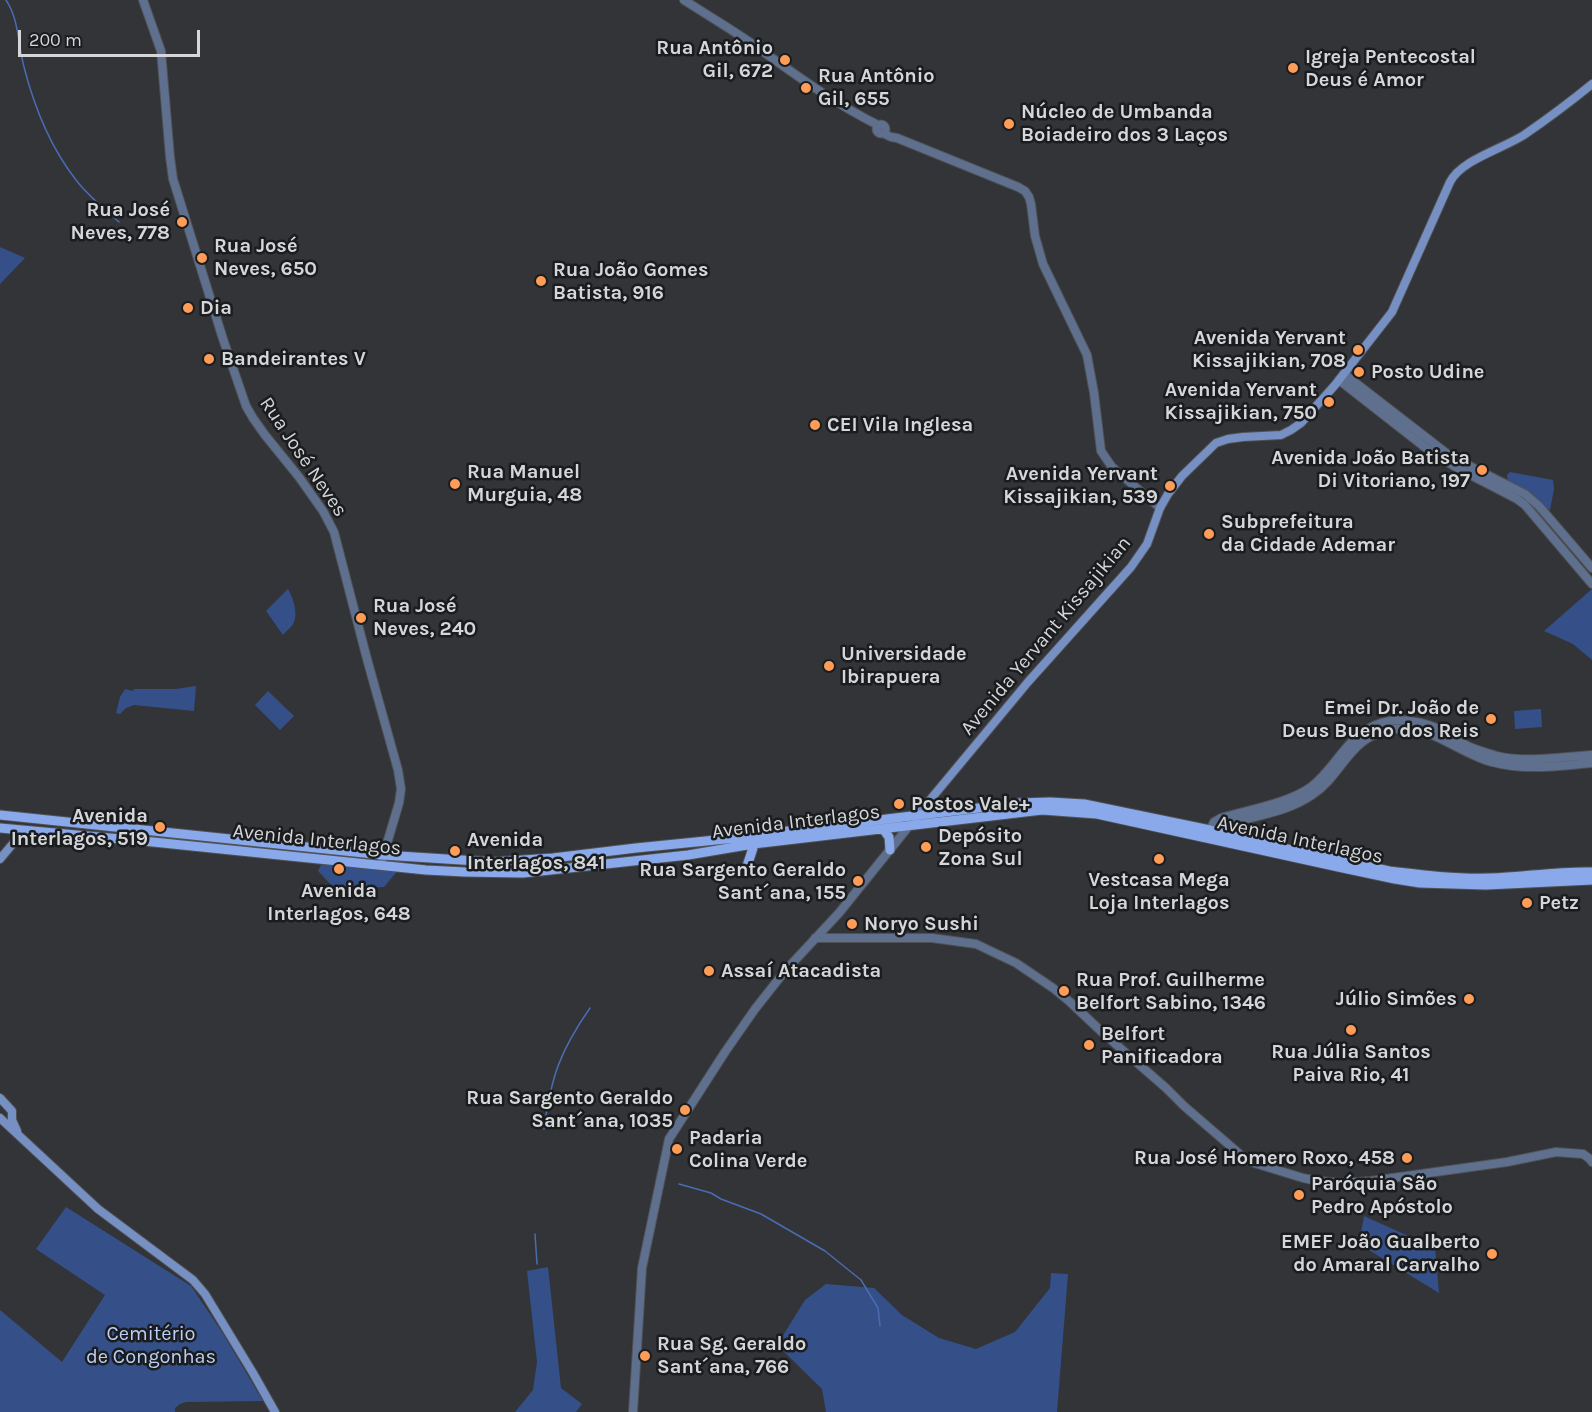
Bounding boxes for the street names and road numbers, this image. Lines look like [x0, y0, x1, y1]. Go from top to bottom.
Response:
street label: Rua José Neves [254, 392, 352, 522]
street label: Avenida Yervant Kissajikian [956, 532, 1136, 740]
street label: Avenida Interlagos [711, 800, 881, 844]
street label: Avenida Interlagos [1215, 811, 1385, 869]
street label: Avenida Interlagos [232, 819, 402, 861]

